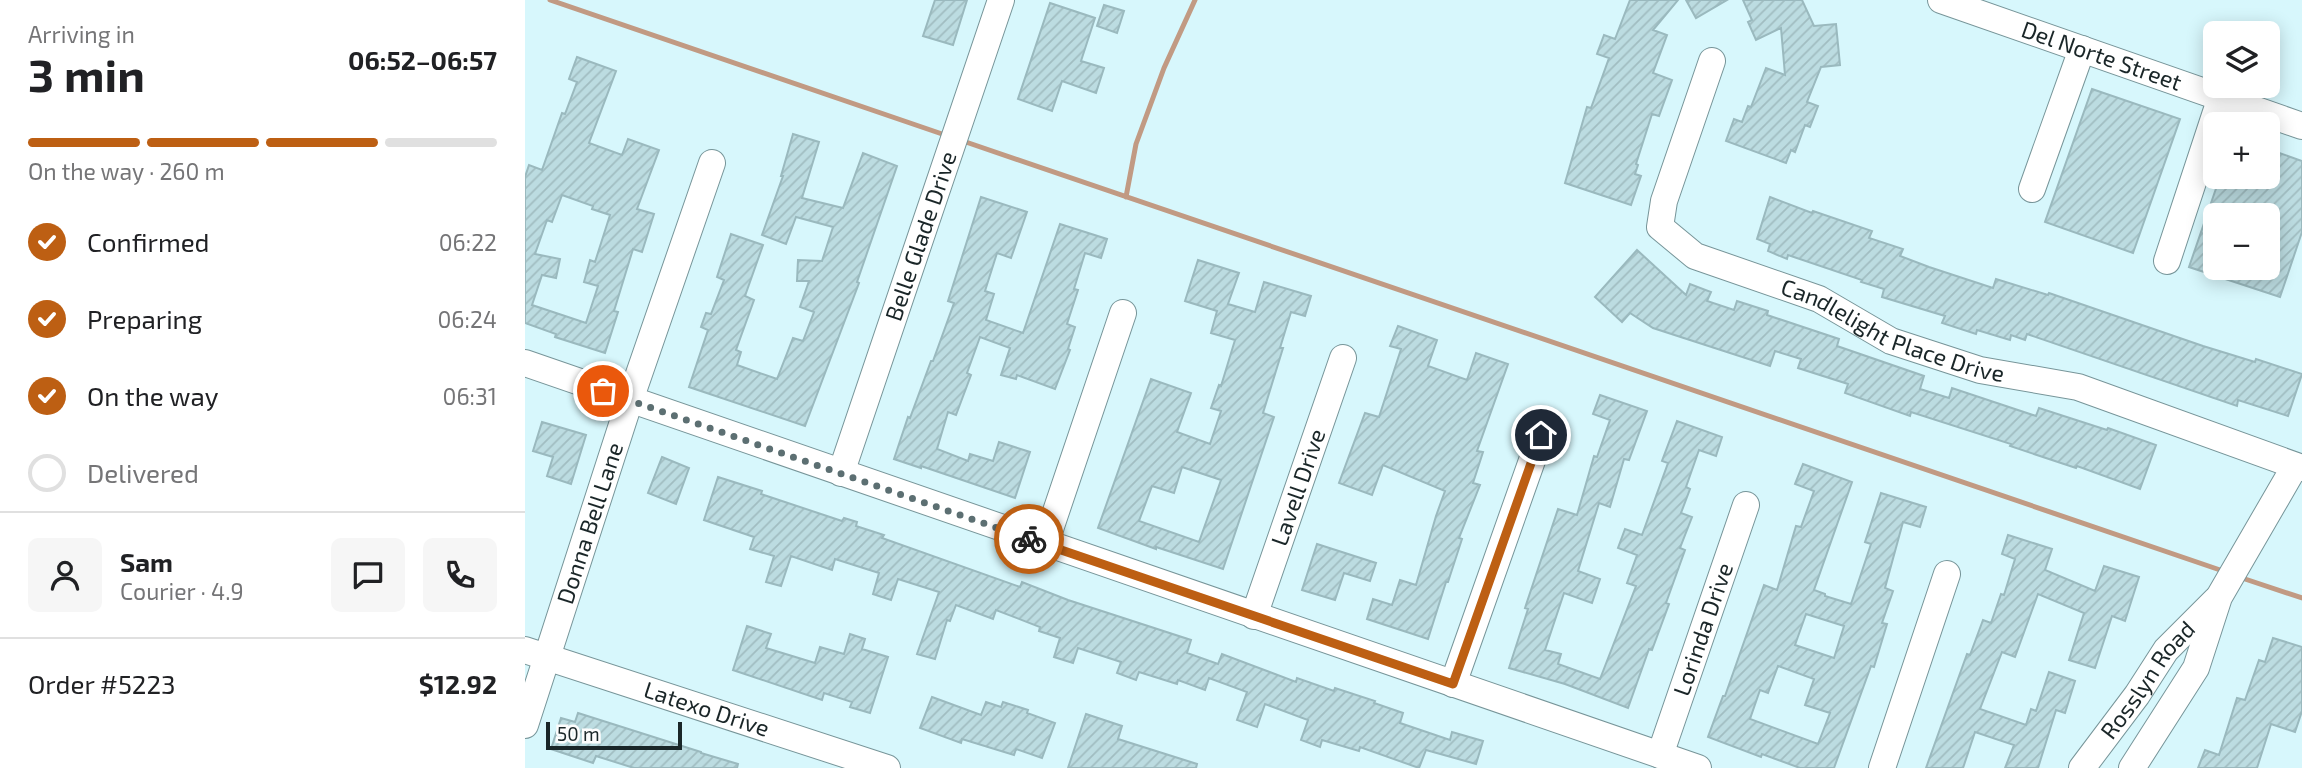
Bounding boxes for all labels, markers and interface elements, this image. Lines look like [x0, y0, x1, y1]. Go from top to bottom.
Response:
street label: Del Norte Street [2018, 14, 2186, 96]
text: Arriving in [28, 20, 135, 48]
map controls [2203, 21, 2280, 280]
button: layers [2203, 21, 2280, 98]
text: 06:52–06:57 [348, 44, 497, 75]
text: 3 min [28, 46, 145, 101]
button: + [2203, 112, 2280, 189]
street label: Belle Glade Drive [879, 147, 962, 324]
text: On the way · 260 m [28, 157, 225, 185]
button: − [2203, 203, 2280, 280]
icon: check [28, 223, 66, 261]
text: Confirmed [87, 226, 210, 257]
text: 06:22 [439, 228, 497, 256]
street label: Candlelight Place Drive [1778, 272, 2007, 387]
icon: check [28, 300, 66, 338]
text: Preparing [87, 303, 202, 334]
text: 06:24 [437, 305, 497, 333]
pin [573, 361, 633, 421]
icon: bag [584, 372, 622, 410]
icon: check [28, 377, 66, 415]
text: On the way [87, 380, 218, 411]
text: 06:31 [443, 382, 497, 410]
pin [1511, 405, 1571, 465]
icon: home [1522, 416, 1560, 454]
street label: Lavell Drive [1264, 425, 1330, 549]
street label: Donna Bell Lane [550, 439, 628, 607]
text: Delivered [87, 457, 199, 488]
courier [994, 504, 1064, 574]
icon: bike [1010, 520, 1048, 558]
button: person [28, 538, 102, 612]
button: chat [331, 538, 405, 612]
button: phone [423, 538, 497, 612]
text: Sam [120, 546, 173, 577]
street label: Lorinda Drive [1667, 559, 1738, 699]
text: Courier · 4.9 [120, 577, 244, 605]
street label: Rosslyn Road [2094, 614, 2200, 744]
text: Order #5223 [28, 668, 176, 699]
text: $12.92 [419, 668, 497, 699]
street label: Latexo Drive [641, 675, 773, 742]
scale bar [546, 719, 683, 751]
text: 50 m [557, 722, 600, 745]

